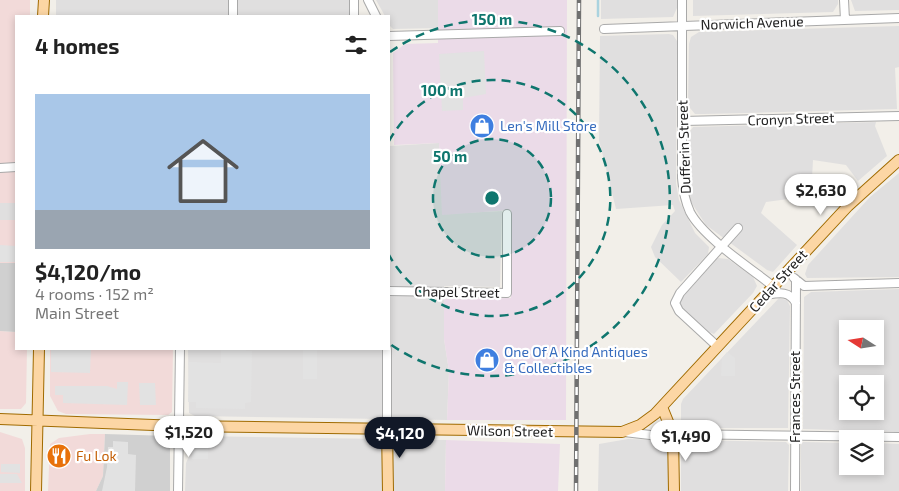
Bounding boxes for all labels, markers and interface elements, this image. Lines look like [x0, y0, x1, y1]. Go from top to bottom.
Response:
text: 150 m [472, 10, 512, 28]
street label: Norwich Avenue [700, 12, 804, 33]
icon: filters [342, 31, 370, 59]
text: 4 homes [35, 33, 119, 58]
text: 100 m [421, 81, 463, 99]
street label: Dufferin Street [673, 100, 694, 194]
street label: Cronyn Street [747, 108, 835, 129]
shop icon: Len's Mill Store [469, 113, 495, 139]
place label: Len's Mill Store [500, 117, 597, 134]
icon: home [158, 126, 248, 216]
text: 50 m [433, 147, 467, 165]
pin: $2,630 [780, 174, 862, 216]
text: $2,630 [795, 180, 847, 199]
centre of rings [483, 189, 501, 207]
street label: Cedar Street [745, 246, 810, 316]
text: $4,120/mo [35, 259, 141, 284]
street label: Chapel Street [414, 282, 500, 301]
text: 4 rooms · 152 m² [35, 284, 154, 303]
text: Main Street [35, 303, 119, 322]
north arrow [839, 320, 884, 365]
map controls [839, 320, 884, 475]
place label: One Of A Kind Antiques & Collectibles [504, 343, 648, 376]
shop icon: One Of A Kind Antiques & Collectibles [474, 347, 500, 373]
street label: Frances Street [786, 351, 803, 443]
button: locate [839, 375, 884, 420]
pin: $1,520 [148, 416, 230, 458]
pin: $4,120 [359, 416, 441, 459]
pin: $1,490 [645, 420, 727, 462]
street label: Wilson Street [467, 421, 553, 440]
text: $1,520 [165, 422, 213, 441]
text: $4,120 [376, 423, 424, 442]
text: $1,490 [661, 426, 711, 445]
button: layers [839, 430, 884, 475]
restaurant icon: Fu Lok [46, 443, 72, 469]
place label: Fu Lok [76, 447, 117, 464]

